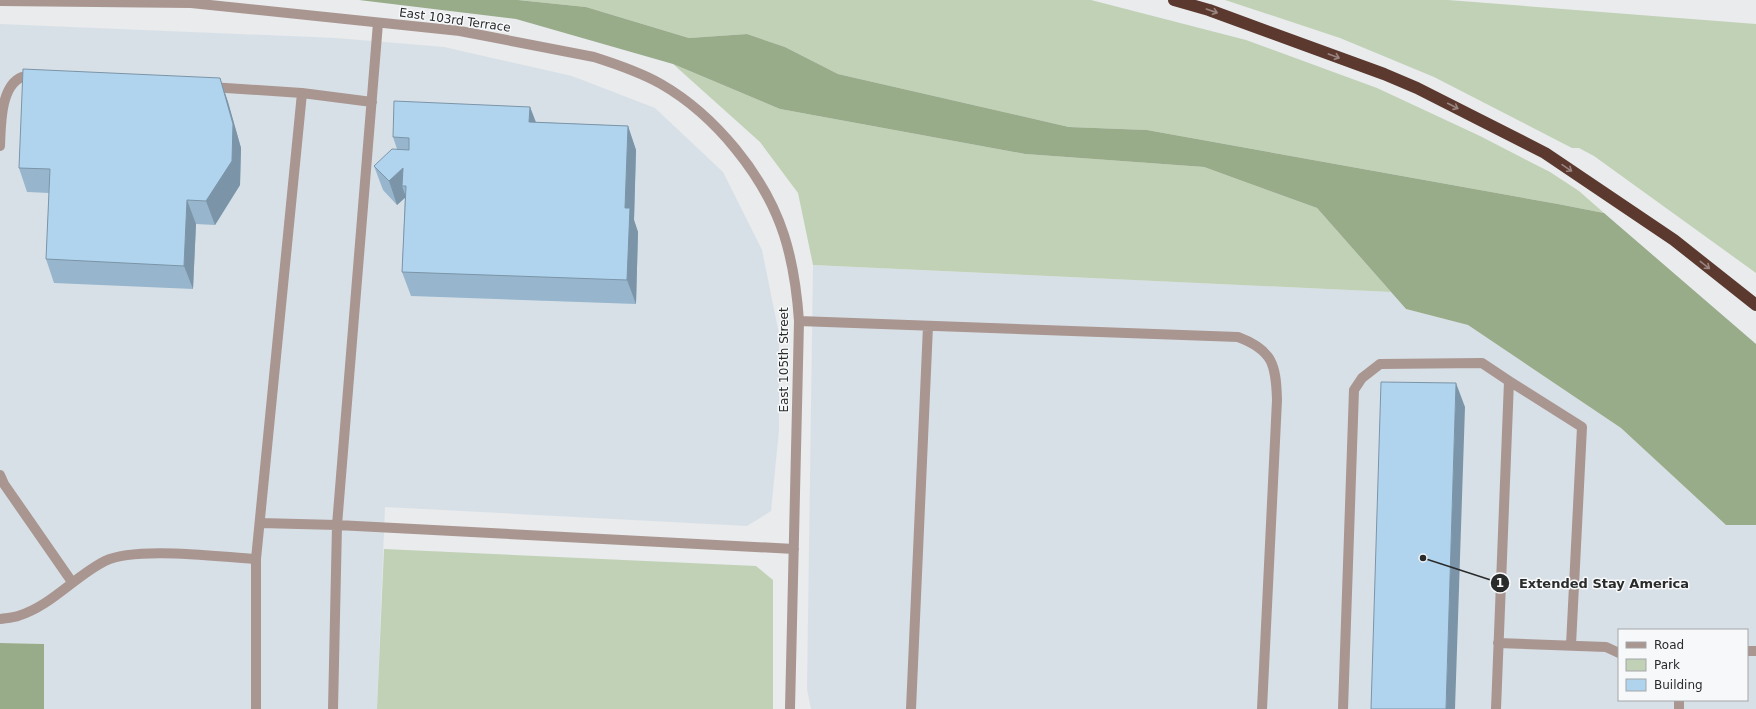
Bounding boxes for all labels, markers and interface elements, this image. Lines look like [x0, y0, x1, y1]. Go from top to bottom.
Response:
street label: East 103rd Terrace [398, 5, 512, 35]
one-way arrow [1205, 8, 1218, 15]
one-way arrow [1327, 52, 1339, 60]
one-way arrow [1447, 103, 1459, 110]
one-way arrow [1562, 164, 1573, 172]
one-way arrow [1699, 260, 1710, 269]
street label: East 105th Street [777, 307, 791, 413]
callout: Extended Stay America [1490, 571, 1697, 596]
text: 1 [1496, 576, 1504, 590]
text: Extended Stay America [1519, 576, 1689, 591]
legend [1618, 629, 1748, 701]
text: Road [1654, 638, 1684, 652]
text: Park [1654, 658, 1680, 672]
text: Building [1654, 678, 1703, 692]

